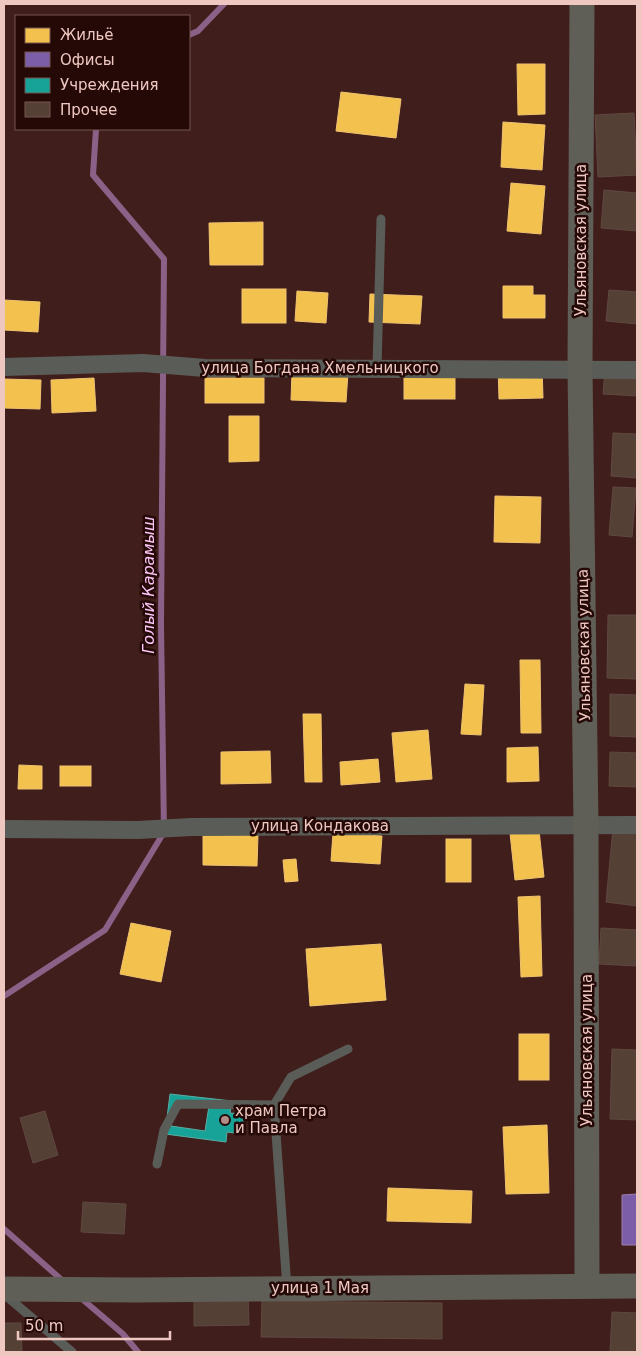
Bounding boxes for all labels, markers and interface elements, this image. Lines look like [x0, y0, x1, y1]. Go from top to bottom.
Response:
legend [15, 15, 190, 130]
text: Жильё [60, 26, 114, 44]
text: Офисы [60, 51, 114, 69]
text: Учреждения [60, 76, 158, 94]
text: Прочее [60, 101, 117, 119]
street label: Ульяновская улица [572, 164, 590, 316]
street label: улица Богдана Хмельницкого [201, 359, 439, 377]
water label: Голый Карамыш [139, 516, 158, 654]
street label: Ульяновская улица [574, 569, 594, 721]
street label: улица Кондакова [251, 817, 389, 835]
street label: Ульяновская улица [578, 974, 596, 1126]
place label: храм Петра и Павла [235, 1102, 327, 1137]
marker: храм Петра и Павла [219, 1114, 231, 1126]
street label: улица 1 Мая [271, 1279, 369, 1297]
scale bar [18, 1308, 170, 1340]
text: 50 m [25, 1317, 63, 1335]

